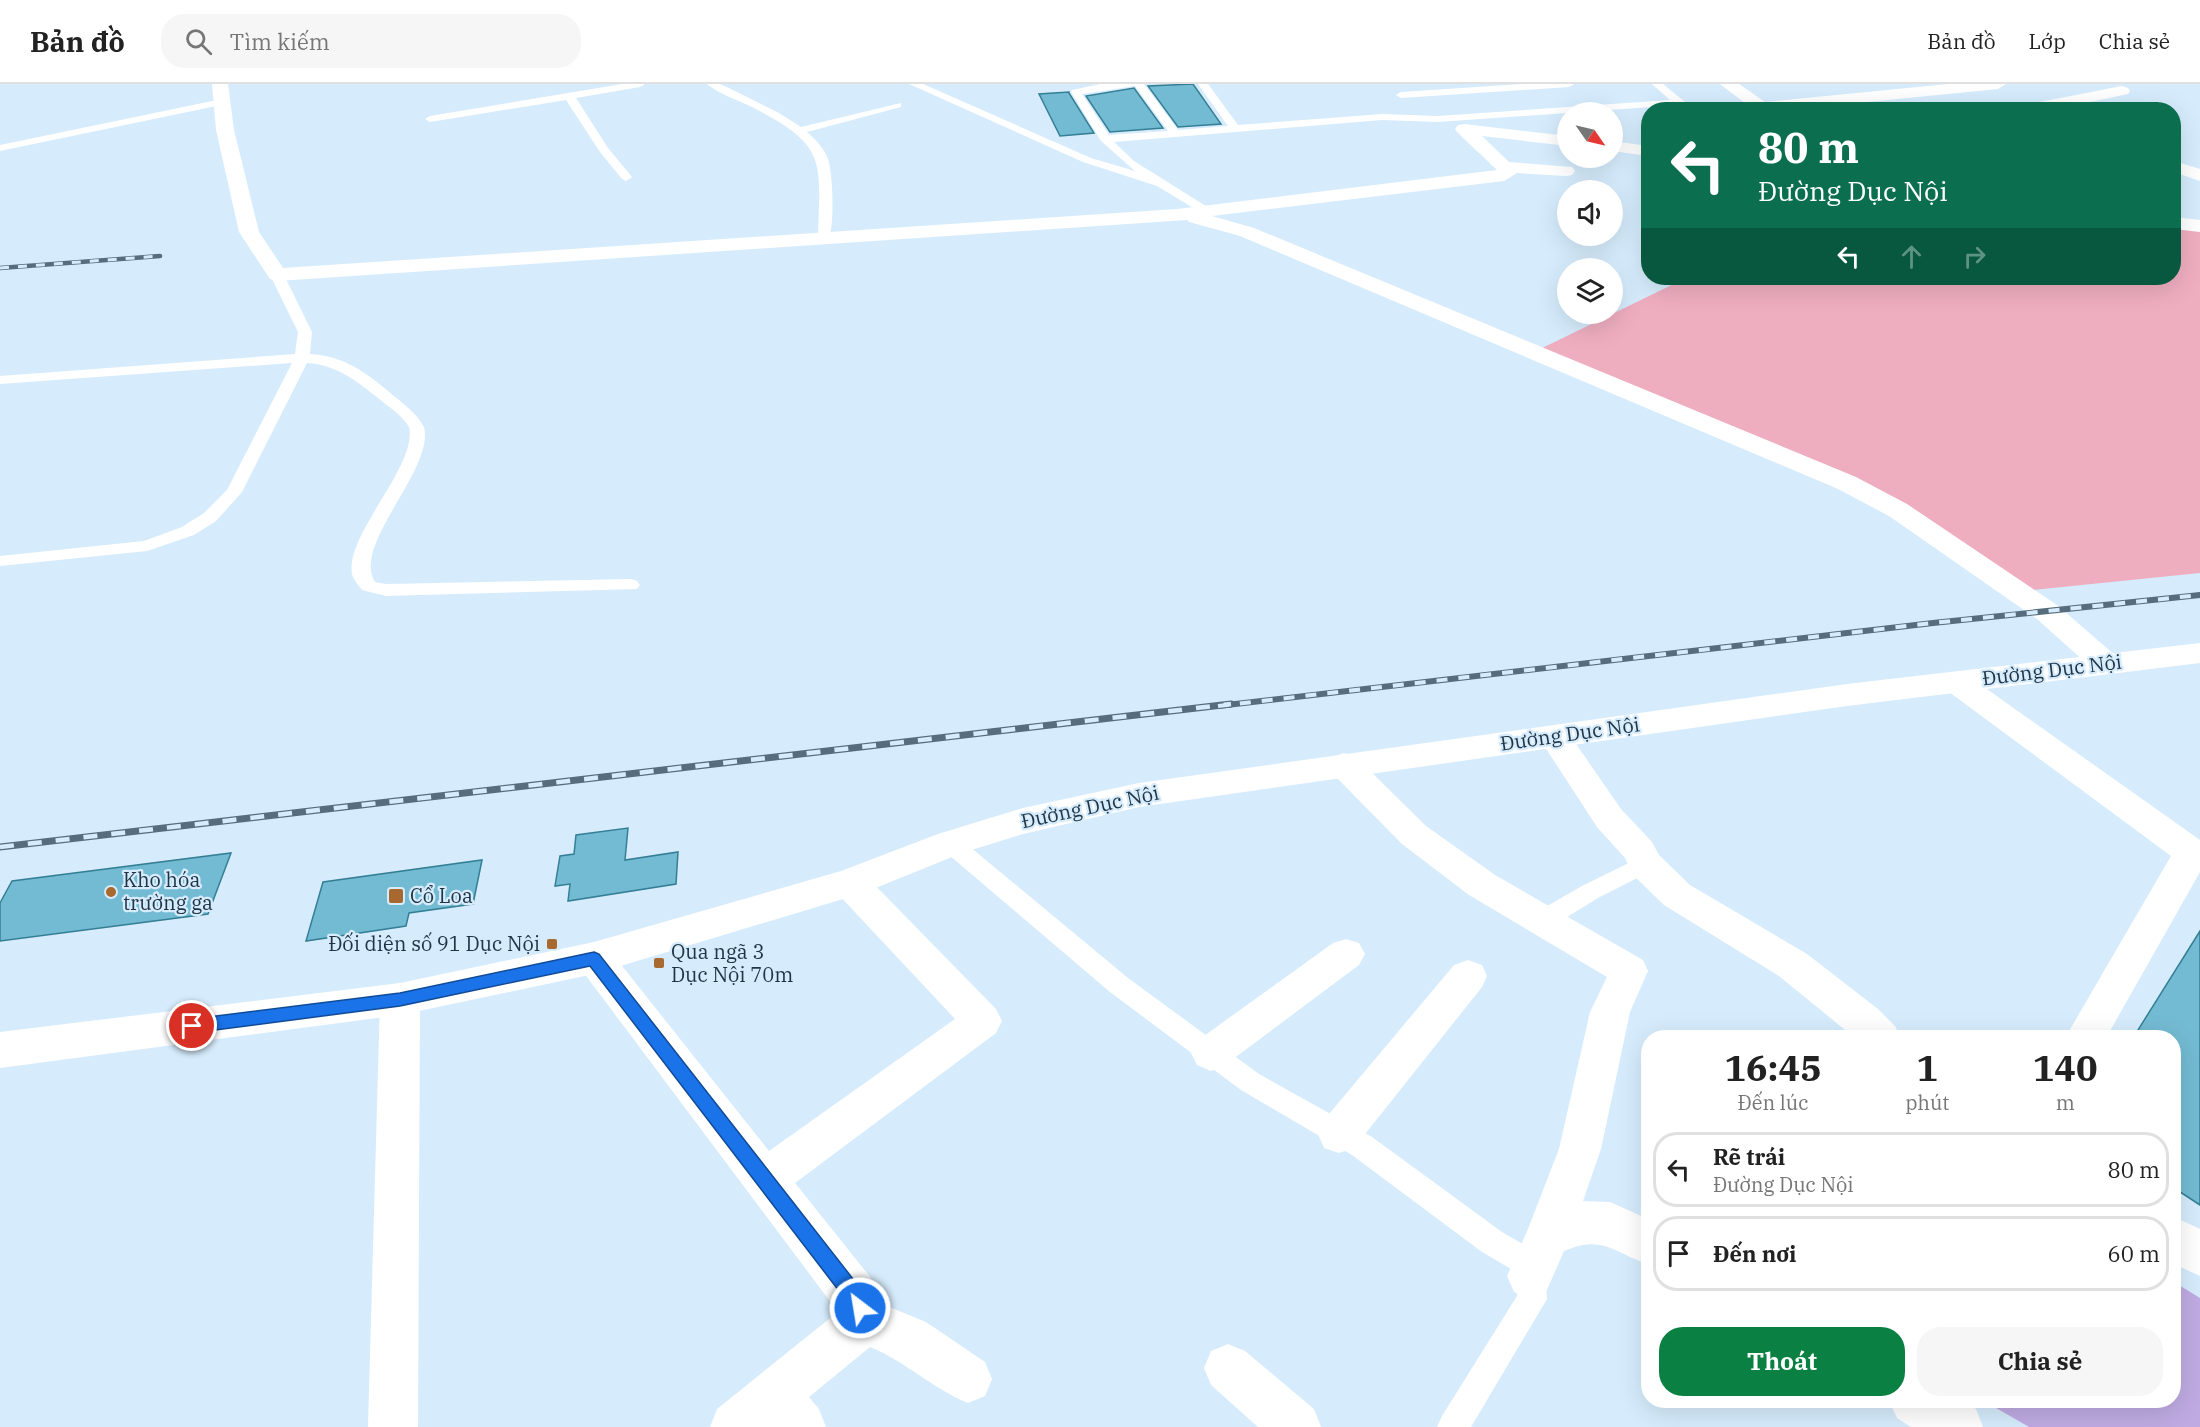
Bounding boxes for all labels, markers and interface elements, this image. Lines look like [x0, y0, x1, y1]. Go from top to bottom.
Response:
search box [161, 14, 581, 68]
text: Bản đồ [30, 23, 125, 60]
icon: search [182, 25, 215, 58]
text: Tìm kiếm [230, 27, 330, 56]
text: Bản đồ [1927, 27, 1996, 55]
text: Lớp [2029, 27, 2066, 55]
text: Chia sẻ [2099, 27, 2170, 55]
north arrow [1557, 102, 1623, 168]
map controls [1557, 102, 1623, 324]
text: 80 m [1758, 120, 1859, 175]
icon: left [1659, 126, 1737, 204]
text: Đường Dục Nội [1758, 173, 1948, 208]
button: sound [1557, 180, 1623, 246]
icon: left [1832, 240, 1865, 273]
icon: ahead [1895, 240, 1928, 273]
icon: right [1958, 240, 1991, 273]
button: layers [1557, 258, 1623, 324]
street label: Đường Dục Nội [1981, 648, 2123, 691]
street label: Đường Dục Nội [1498, 710, 1641, 757]
street label: Đường Dục Nội [1018, 779, 1161, 834]
place label: Kho hóa trường ga [123, 866, 213, 916]
place label: Cổ Loa [410, 882, 473, 909]
marker: Kho hóa trường ga [104, 885, 118, 899]
marker: Cổ Loa [387, 887, 405, 905]
place label: Đối diện số 91 Dục Nội [328, 930, 540, 957]
marker: Đối diện số 91 Dục Nội [545, 937, 559, 951]
place label: Qua ngã 3 Dục Nội 70m [671, 938, 793, 988]
marker: Qua ngã 3 Dục Nội 70m [652, 956, 666, 970]
pin [166, 1000, 217, 1051]
icon: arrive [175, 1009, 208, 1042]
text: 16:45 [1724, 1044, 1822, 1091]
text: 1 [1916, 1044, 1938, 1091]
text: 140 [2033, 1044, 2098, 1091]
text: Đến lúc [1738, 1089, 1809, 1116]
text: phút [1905, 1089, 1949, 1116]
text: m [2056, 1089, 2075, 1116]
text: Rẽ trái [1713, 1142, 1785, 1171]
icon: left [1662, 1153, 1695, 1186]
text: 80 m [2108, 1155, 2160, 1184]
text: Đường Dục Nội [1713, 1171, 1854, 1198]
icon: arrive [1662, 1237, 1695, 1270]
text: Đến nơi [1713, 1239, 1796, 1268]
text: 60 m [2108, 1239, 2160, 1268]
position arrow [828, 1276, 892, 1340]
button: Thoát [1659, 1327, 1905, 1396]
button: Chia sẻ [1917, 1327, 2163, 1396]

